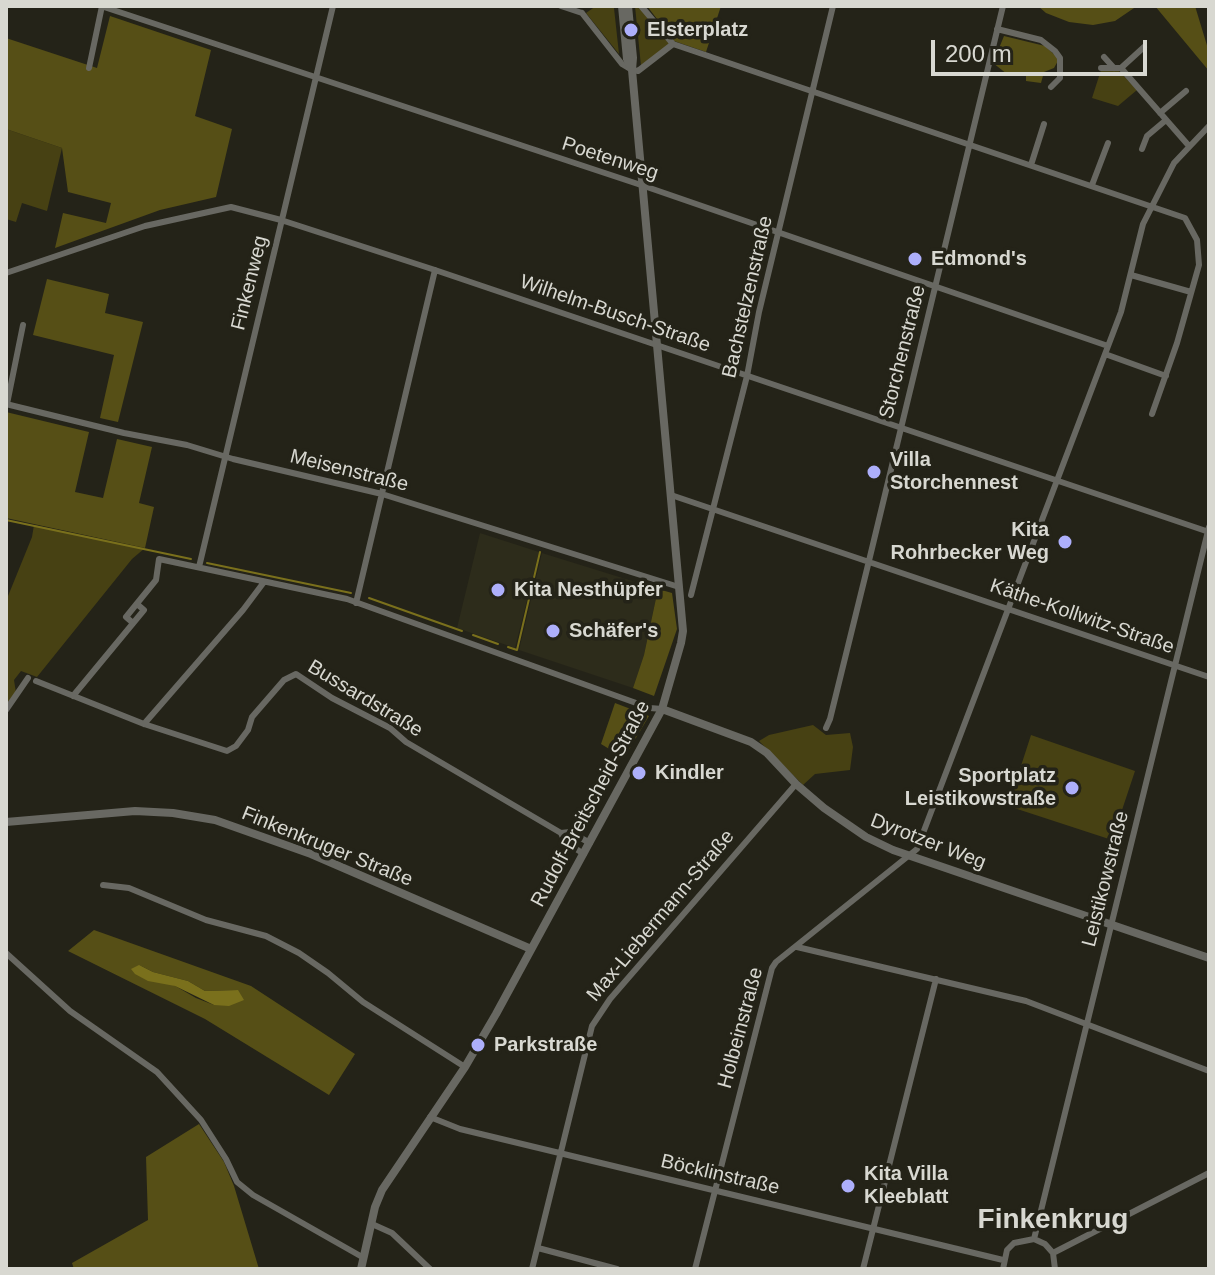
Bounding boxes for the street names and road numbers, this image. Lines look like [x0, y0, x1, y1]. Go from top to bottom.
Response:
street label: Poetenweg [559, 132, 661, 186]
street label: Bachstelzenstraße [718, 214, 778, 380]
street label: Finkenweg [227, 233, 273, 333]
street label: Wilhelm-Busch-Straße [517, 270, 713, 358]
street label: Storchenstraße [875, 283, 931, 421]
street label: Meisenstraße [287, 445, 411, 497]
street label: Käthe-Kollwitz-Straße [987, 574, 1177, 660]
street label: Bussardstraße [303, 655, 427, 743]
street label: Rudolf-Breitscheid-Straße [526, 697, 656, 911]
street label: Finkenkruger Straße [238, 802, 416, 892]
street label: Dyrotzer Weg [867, 809, 989, 875]
street label: Leistikowstraße [1078, 809, 1134, 949]
street label: Max-Liebermann-Straße [582, 825, 740, 1007]
street label: Holbeinstraße [713, 965, 769, 1091]
street label: Böcklinstraße [658, 1150, 782, 1200]

